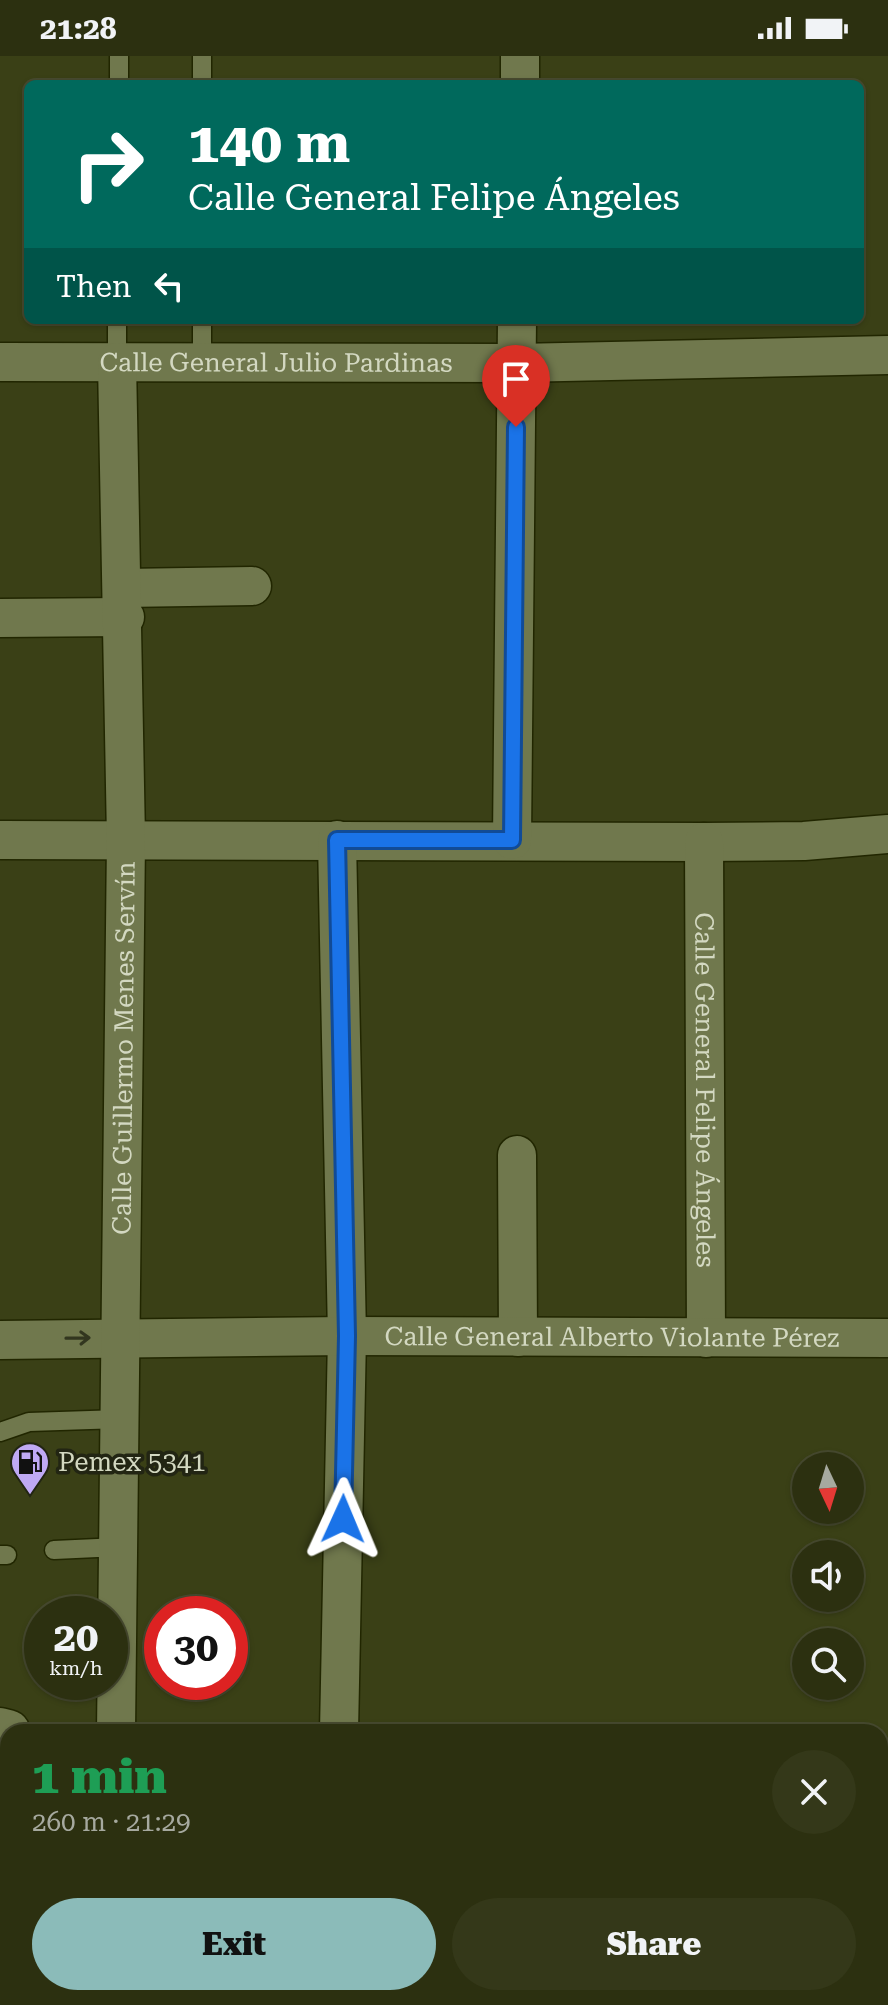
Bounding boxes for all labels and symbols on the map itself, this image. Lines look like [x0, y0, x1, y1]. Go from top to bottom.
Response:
pin [482, 345, 550, 427]
street label: Calle General Julio Pardinas [99, 347, 453, 378]
street label: Calle Guillermo Menes Servín [107, 861, 141, 1235]
street label: Calle General Felipe Ángeles [689, 912, 721, 1268]
street label: Calle General Alberto Violante Pérez [385, 1321, 839, 1353]
one-way arrow [64, 1331, 91, 1346]
fuel station icon: Pemex 5341 [9, 1441, 51, 1496]
place label: Pemex 5341 [58, 1447, 206, 1477]
north arrow [792, 1452, 864, 1524]
position arrow [301, 1477, 385, 1561]
speed limit sign: 30 [144, 1596, 248, 1700]

